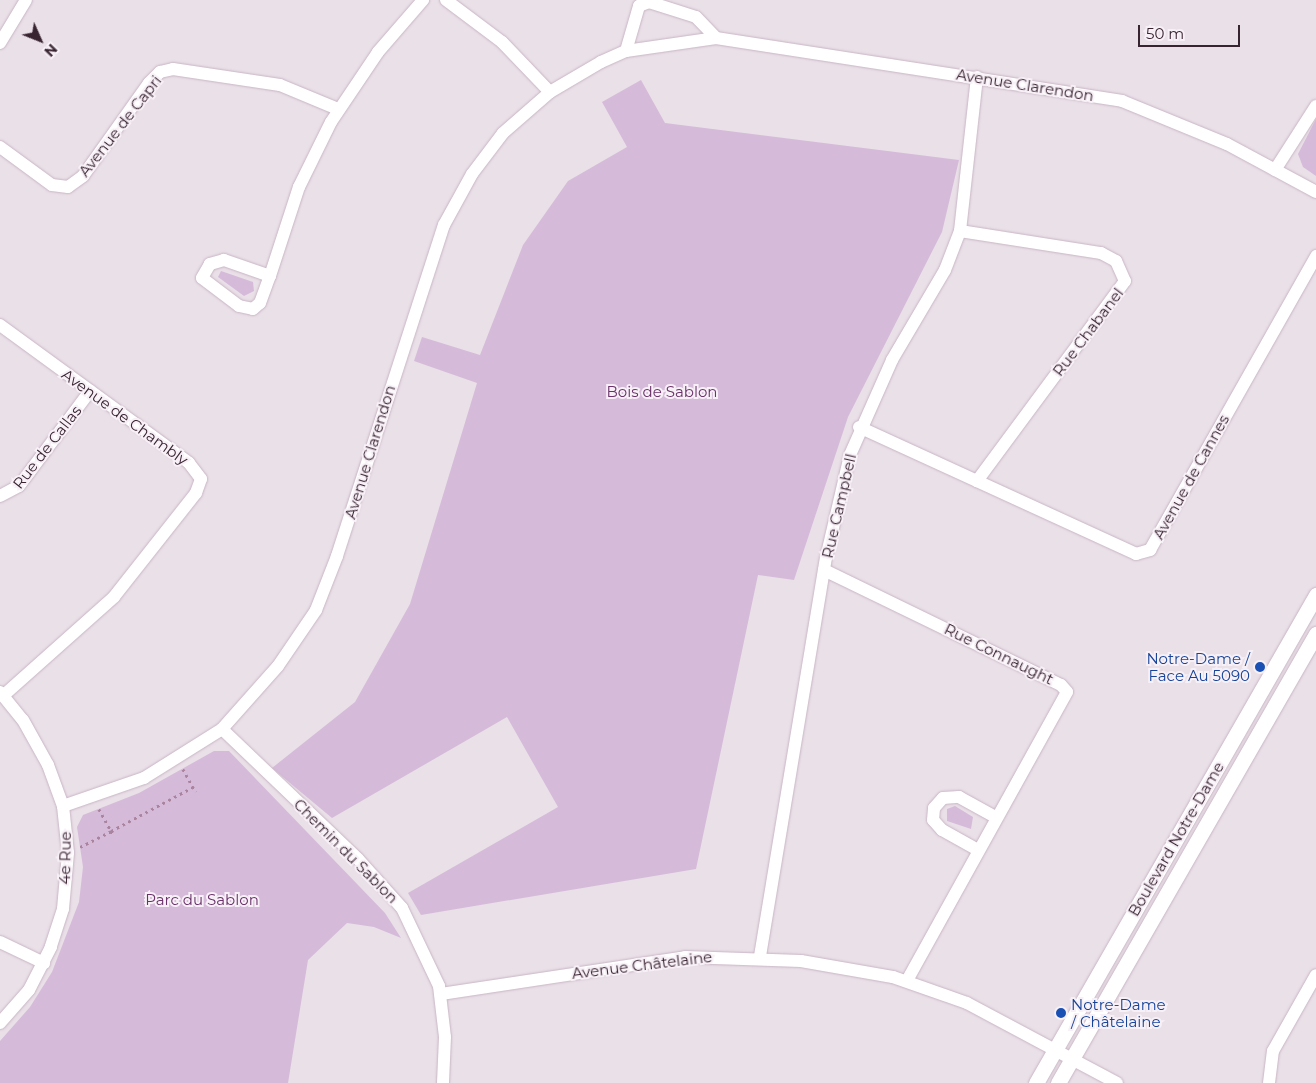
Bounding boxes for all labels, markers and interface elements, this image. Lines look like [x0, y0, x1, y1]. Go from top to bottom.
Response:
north arrow [15, 15, 65, 65]
scale bar [1141, 15, 1244, 47]
text: 50 m [1146, 24, 1184, 43]
text: N [40, 40, 61, 61]
street label: Avenue Clarendon [955, 65, 1095, 105]
street label: Avenue de Capri [75, 72, 165, 180]
street label: Rue Chabanel [1049, 284, 1127, 380]
street label: Avenue de Chambly [58, 365, 192, 469]
street label: Avenue Clarendon [341, 383, 399, 521]
park label: Bois de Sablon [607, 383, 717, 401]
street label: Rue de Callas [9, 402, 85, 492]
street label: Avenue de Cannes [1149, 412, 1233, 542]
street label: Rue Campbell [818, 452, 860, 560]
street label: Rue Connaught [941, 620, 1057, 688]
place label: Notre-Dame / Face Au 5090 [1146, 649, 1250, 684]
marker: Notre-Dame / Face Au 5090 [1254, 661, 1266, 673]
street label: Boulevard Notre-Dame [1124, 759, 1228, 919]
street label: Chemin du Sablon [290, 795, 402, 907]
street label: 4e Rue [56, 831, 74, 885]
park label: Parc du Sablon [145, 891, 259, 909]
street label: Avenue Châtelaine [571, 947, 713, 983]
place label: Notre-Dame / Châtelaine [1071, 995, 1166, 1030]
marker: Notre-Dame / Châtelaine [1055, 1007, 1067, 1019]

